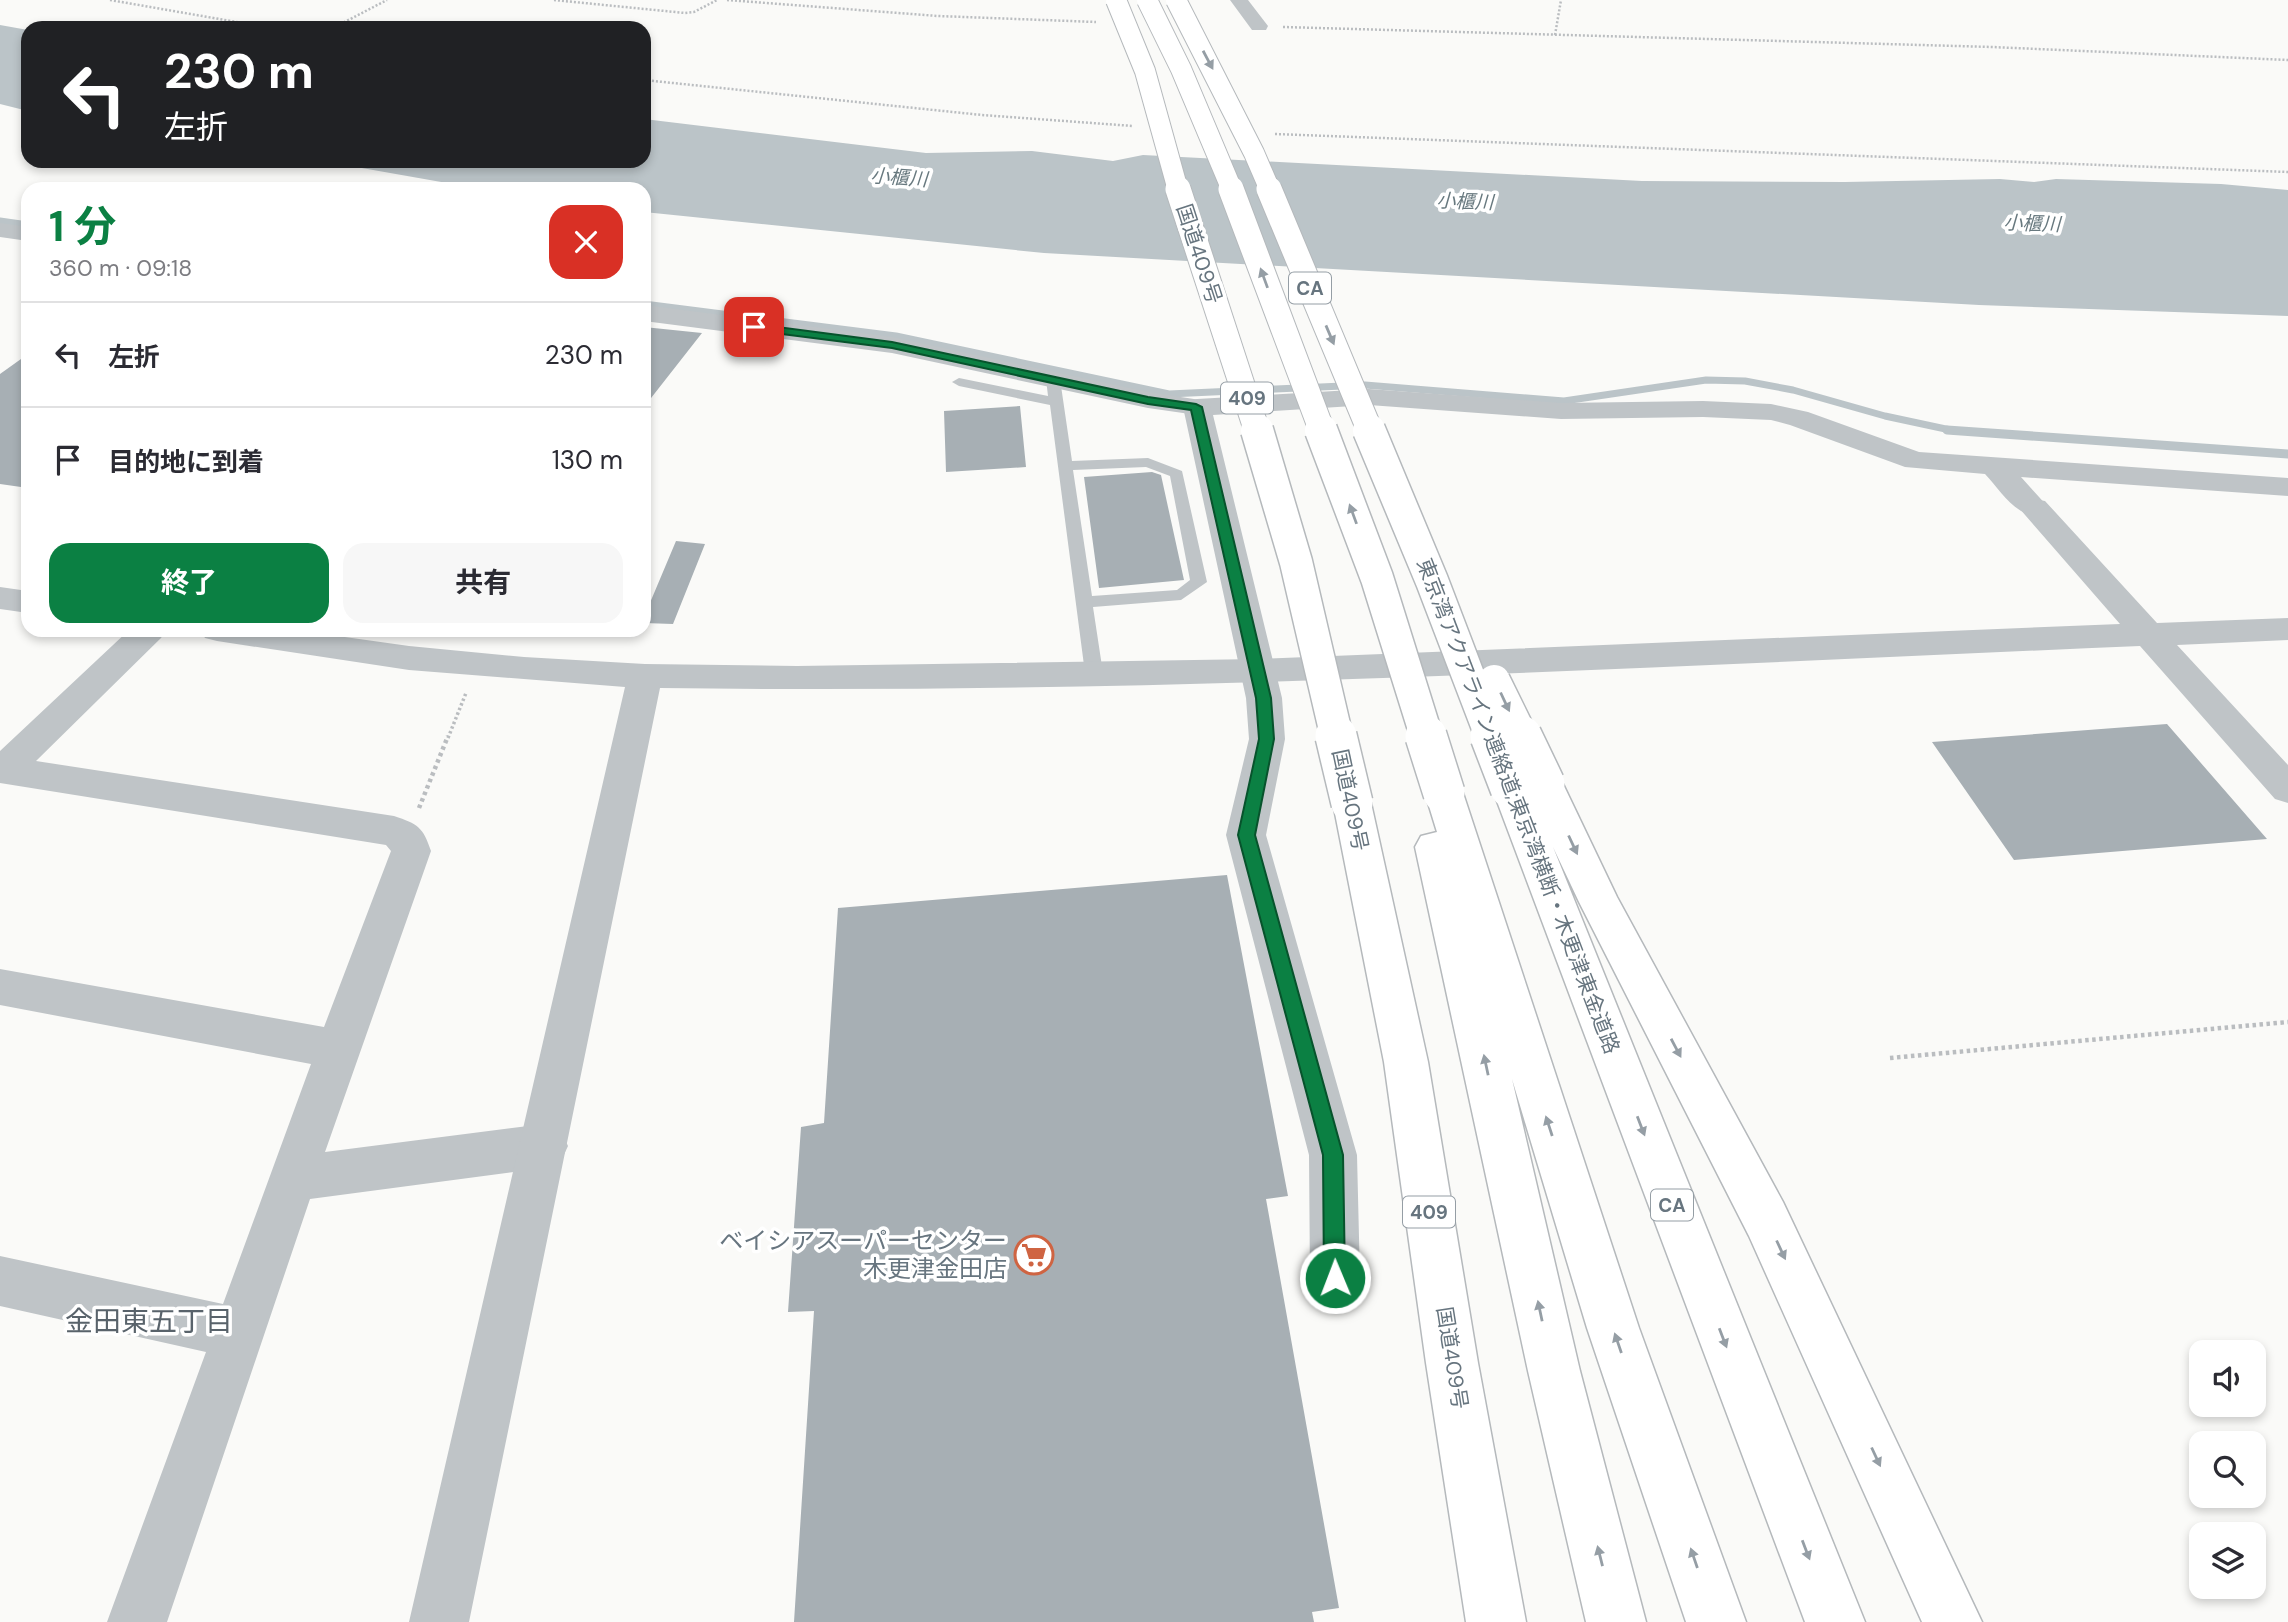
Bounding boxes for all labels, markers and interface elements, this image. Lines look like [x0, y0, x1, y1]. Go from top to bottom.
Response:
text: 230 m [164, 39, 314, 103]
icon: left [49, 49, 140, 140]
one-way arrow [1202, 50, 1214, 70]
text: 左折 [164, 106, 228, 148]
water label: 小櫃川 [870, 163, 930, 192]
water label: 小櫃川 [1436, 188, 1496, 215]
text: 1 分 [49, 199, 116, 254]
street label: 国道409号 [1170, 201, 1228, 307]
button: close [549, 205, 623, 279]
water label: 小櫃川 [2003, 210, 2063, 237]
text: 360 m · 09:18 [49, 253, 192, 283]
one-way arrow [1259, 268, 1270, 289]
road number: CA [1289, 272, 1331, 304]
pin [724, 297, 784, 357]
icon: arrive [735, 308, 773, 346]
one-way arrow [1324, 325, 1335, 346]
icon: left [49, 336, 87, 374]
text: 230 m [545, 338, 623, 372]
text: 左折 [108, 340, 160, 374]
road number: 409 [1221, 382, 1273, 414]
icon: arrive [49, 441, 87, 479]
text: 130 m [552, 443, 623, 477]
text: 目的地に到着 [108, 445, 264, 479]
one-way arrow [1347, 504, 1358, 525]
button: 終了 [49, 543, 329, 623]
button: 共有 [343, 543, 623, 623]
street label: 東京湾アクアライン連絡道;東京湾横断・木更津東金道路 [1410, 554, 1626, 1058]
one-way arrow [1499, 692, 1511, 712]
street label: 国道409号 [1326, 747, 1374, 853]
one-way arrow [1567, 835, 1578, 855]
one-way arrow [1670, 1038, 1682, 1058]
one-way arrow [1480, 1054, 1491, 1076]
one-way arrow [1544, 1115, 1554, 1136]
one-way arrow [1636, 1115, 1647, 1136]
road number: CA [1651, 1190, 1693, 1220]
road number: 409 [1403, 1196, 1455, 1228]
place label: ベイシアスーパーセンター 木更津金田店 [719, 1225, 1007, 1284]
supermarket icon: ベイシアスーパーセンター 木更津金田店 [1013, 1234, 1055, 1276]
one-way arrow [1775, 1240, 1786, 1260]
position arrow [1298, 1241, 1372, 1315]
one-way arrow [1535, 1300, 1546, 1322]
district label: 金田東五丁目 [65, 1303, 233, 1340]
street label: 国道409号 [1430, 1305, 1474, 1411]
one-way arrow [1718, 1328, 1729, 1349]
one-way arrow [1612, 1332, 1623, 1353]
map controls [2189, 1340, 2266, 1599]
button: sound [2189, 1340, 2266, 1417]
button: search [2189, 1431, 2266, 1508]
one-way arrow [1870, 1446, 1881, 1467]
button: layers [2189, 1522, 2266, 1599]
one-way arrow [1801, 1540, 1812, 1561]
one-way arrow [1594, 1545, 1605, 1567]
one-way arrow [1688, 1547, 1699, 1568]

